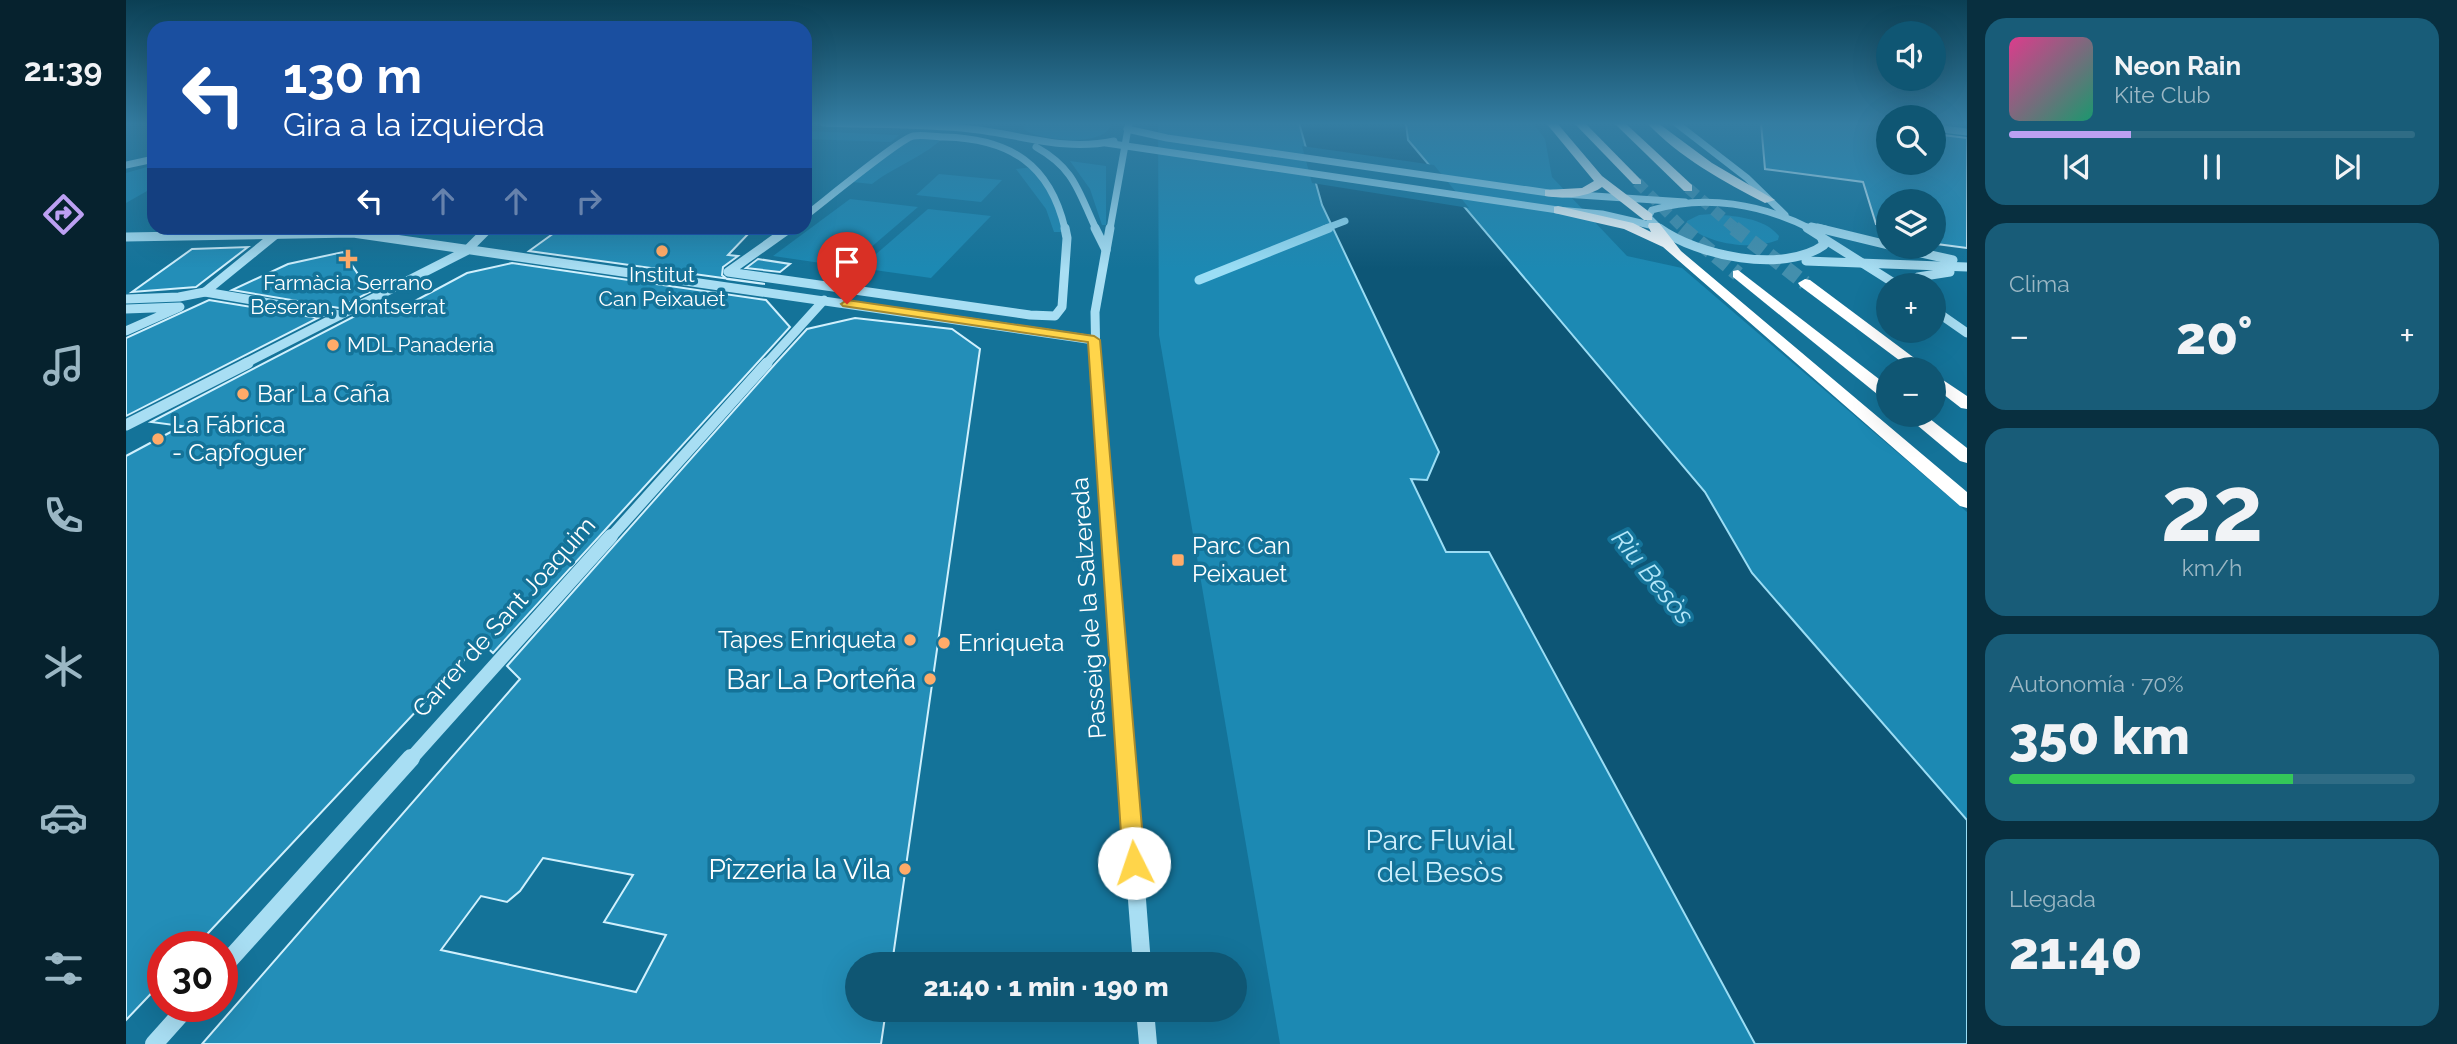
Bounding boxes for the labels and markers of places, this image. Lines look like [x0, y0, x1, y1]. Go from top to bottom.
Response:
pin [817, 232, 877, 304]
marker: Institut Can Peixauet [654, 243, 670, 259]
marker: Farmàcia Serrano Beseran, Montserrat [340, 251, 356, 267]
place label: Institut Can Peixauet [599, 262, 725, 311]
place label: Farmàcia Serrano Beseran, Montserrat [250, 270, 446, 319]
place label: MDL Panaderia [347, 332, 494, 357]
marker: MDL Panaderia [325, 337, 341, 353]
place label: Bar La Caña [257, 379, 390, 408]
marker: Bar La Caña [235, 386, 251, 402]
place label: La Fábrica - Capfoguer [172, 410, 306, 467]
marker: La Fábrica - Capfoguer [150, 431, 166, 447]
place label: Parc Can Peixauet [1192, 531, 1291, 588]
marker: Parc Can Peixauet [1170, 552, 1186, 568]
place label: Tapes Enriqueta [718, 625, 896, 654]
place label: Enriqueta [958, 628, 1064, 657]
marker: Tapes Enriqueta [902, 632, 918, 648]
marker: Enriqueta [936, 635, 952, 651]
place label: Bar La Porteña [726, 663, 916, 696]
marker: Bar La Porteña [922, 671, 938, 687]
place label: Pîzzeria la Vila [708, 853, 891, 886]
marker: Pîzzeria la Vila [897, 861, 913, 877]

